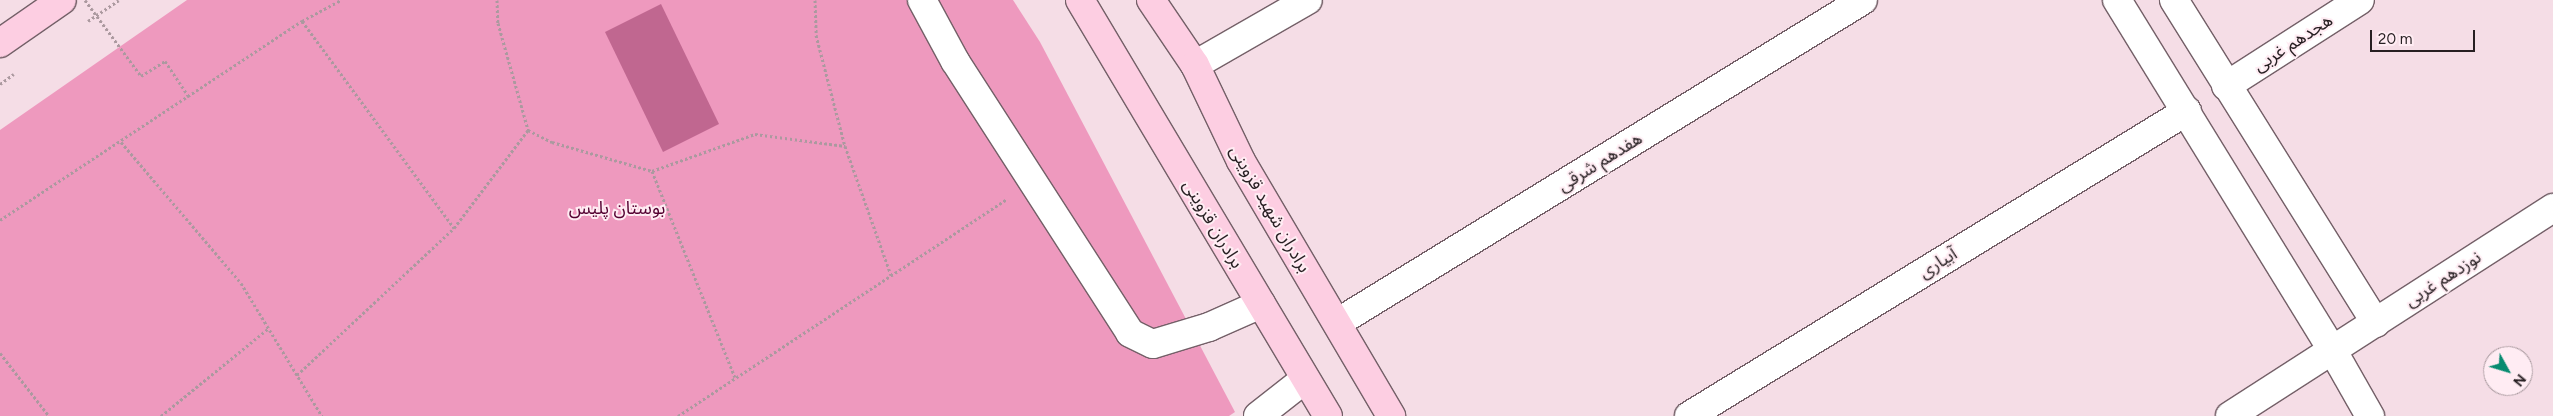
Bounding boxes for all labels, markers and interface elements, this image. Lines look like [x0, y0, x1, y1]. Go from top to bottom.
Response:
street label: هجدهم غربی [2249, 9, 2337, 77]
scale bar [2373, 20, 2478, 52]
text: 20 m [2378, 30, 2412, 48]
street label: هفدهم شرقی [1554, 127, 1646, 197]
street label: برادران شهید قزوینی [1225, 141, 1315, 277]
street label: برادران قزوینی [1178, 176, 1248, 272]
park label: بوستان پلیس [569, 197, 665, 219]
street label: آبیاری [1915, 243, 1961, 283]
street label: نوزدهم غربی [2401, 246, 2485, 312]
north arrow [2483, 346, 2533, 396]
text: N [2509, 371, 2529, 390]

